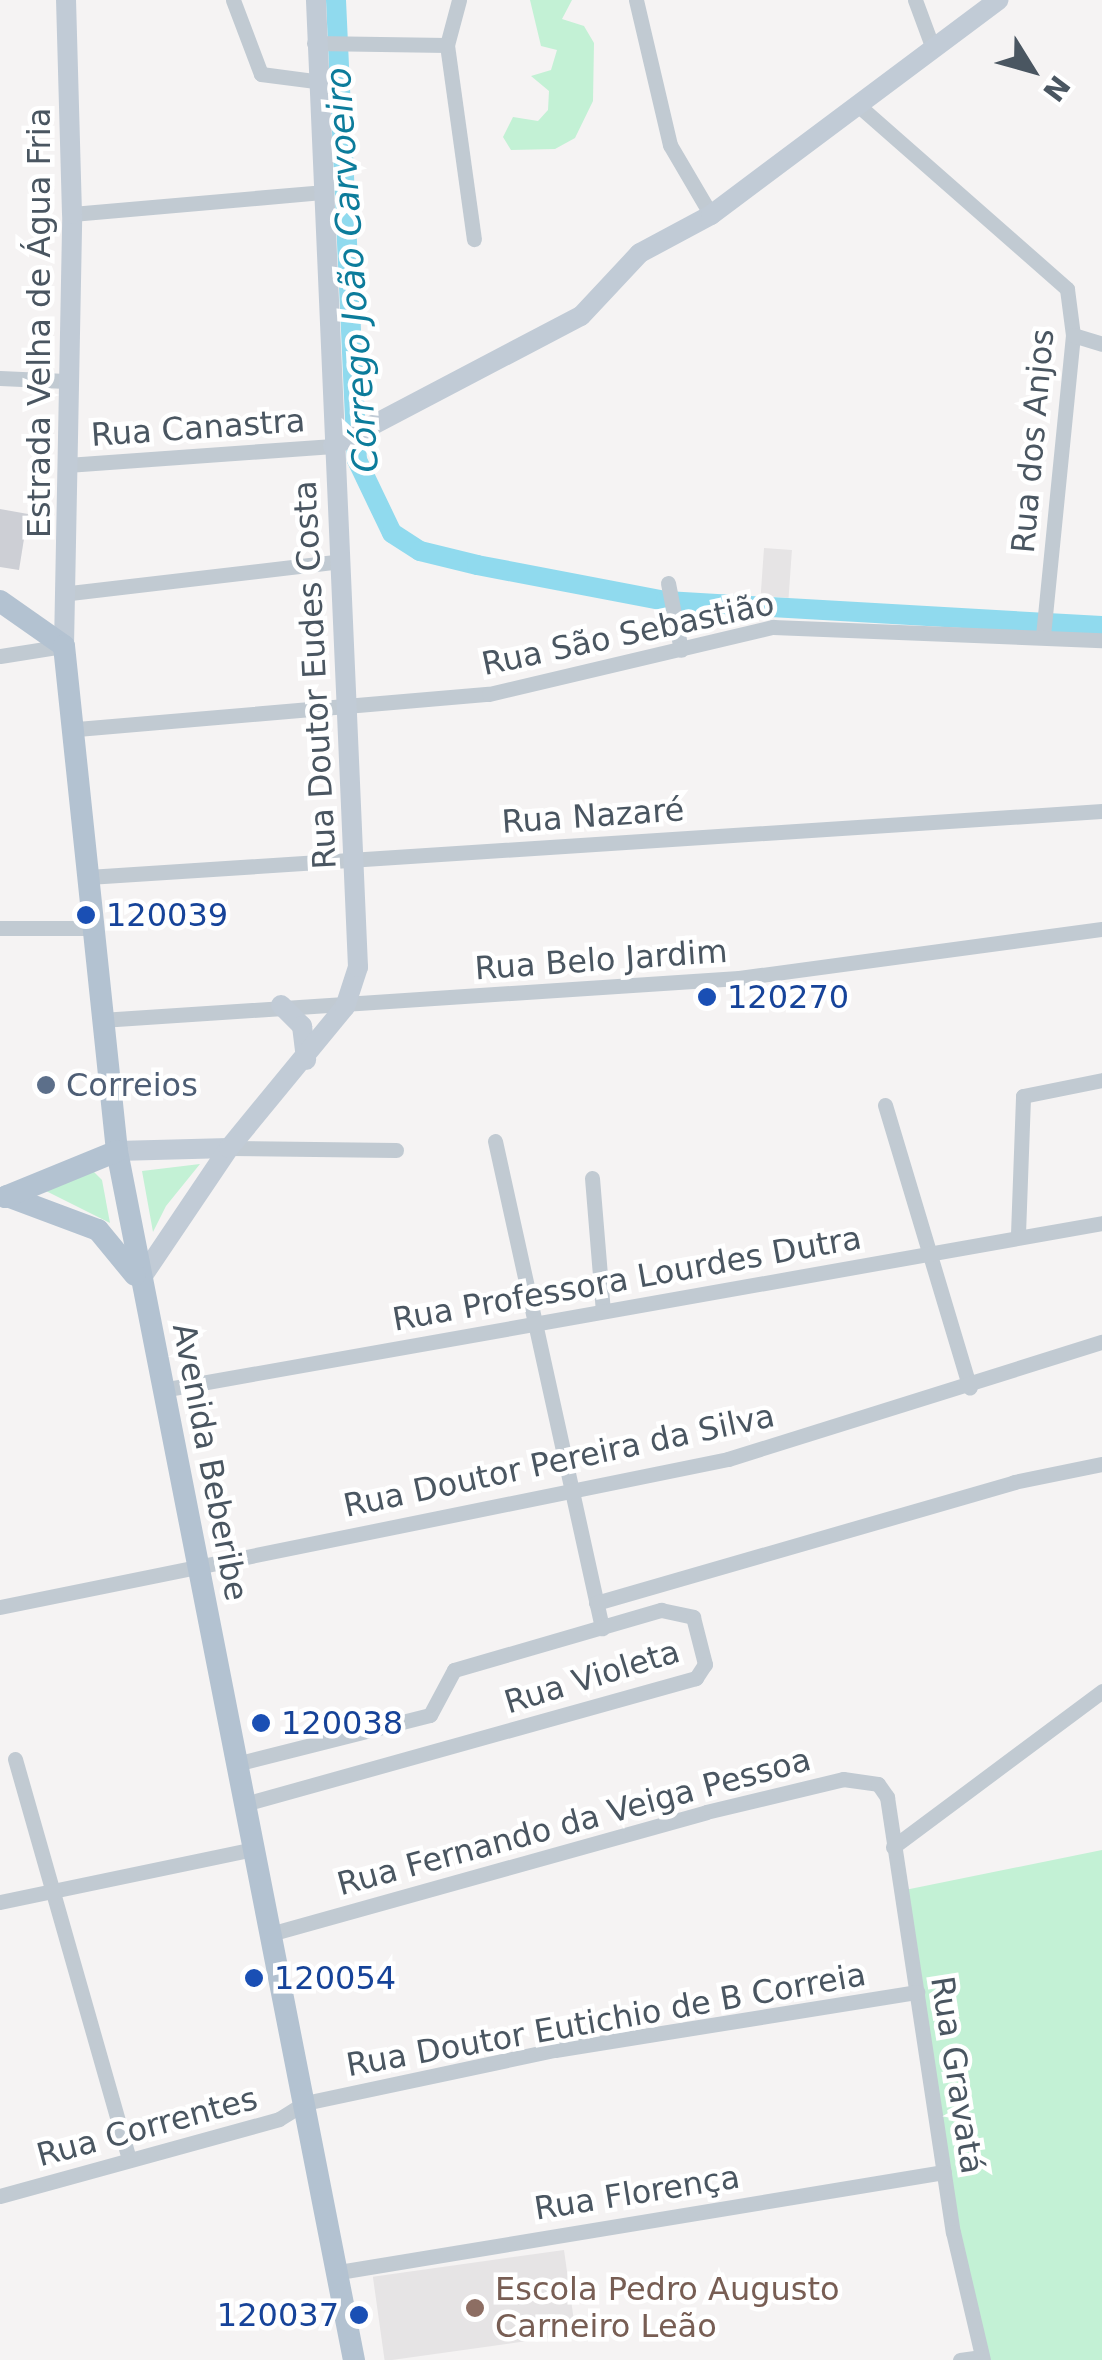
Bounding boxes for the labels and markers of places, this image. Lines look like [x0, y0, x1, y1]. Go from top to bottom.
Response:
place label: 120039 [106, 896, 228, 934]
marker: 120039 [75, 904, 97, 926]
place label: 120270 [727, 978, 849, 1016]
marker: 120270 [696, 986, 718, 1008]
place label: Correios [66, 1066, 198, 1104]
marker: Correios [35, 1074, 57, 1096]
place label: 120038 [281, 1704, 403, 1742]
marker: 120038 [250, 1712, 272, 1734]
place label: 120054 [274, 1959, 396, 1997]
marker: 120054 [243, 1967, 265, 1989]
place label: Escola Pedro Augusto Carneiro Leão [495, 2271, 840, 2346]
place label: 120037 [217, 2296, 339, 2334]
marker: Escola Pedro Augusto Carneiro Leão [464, 2297, 486, 2319]
marker: 120037 [348, 2304, 370, 2326]

